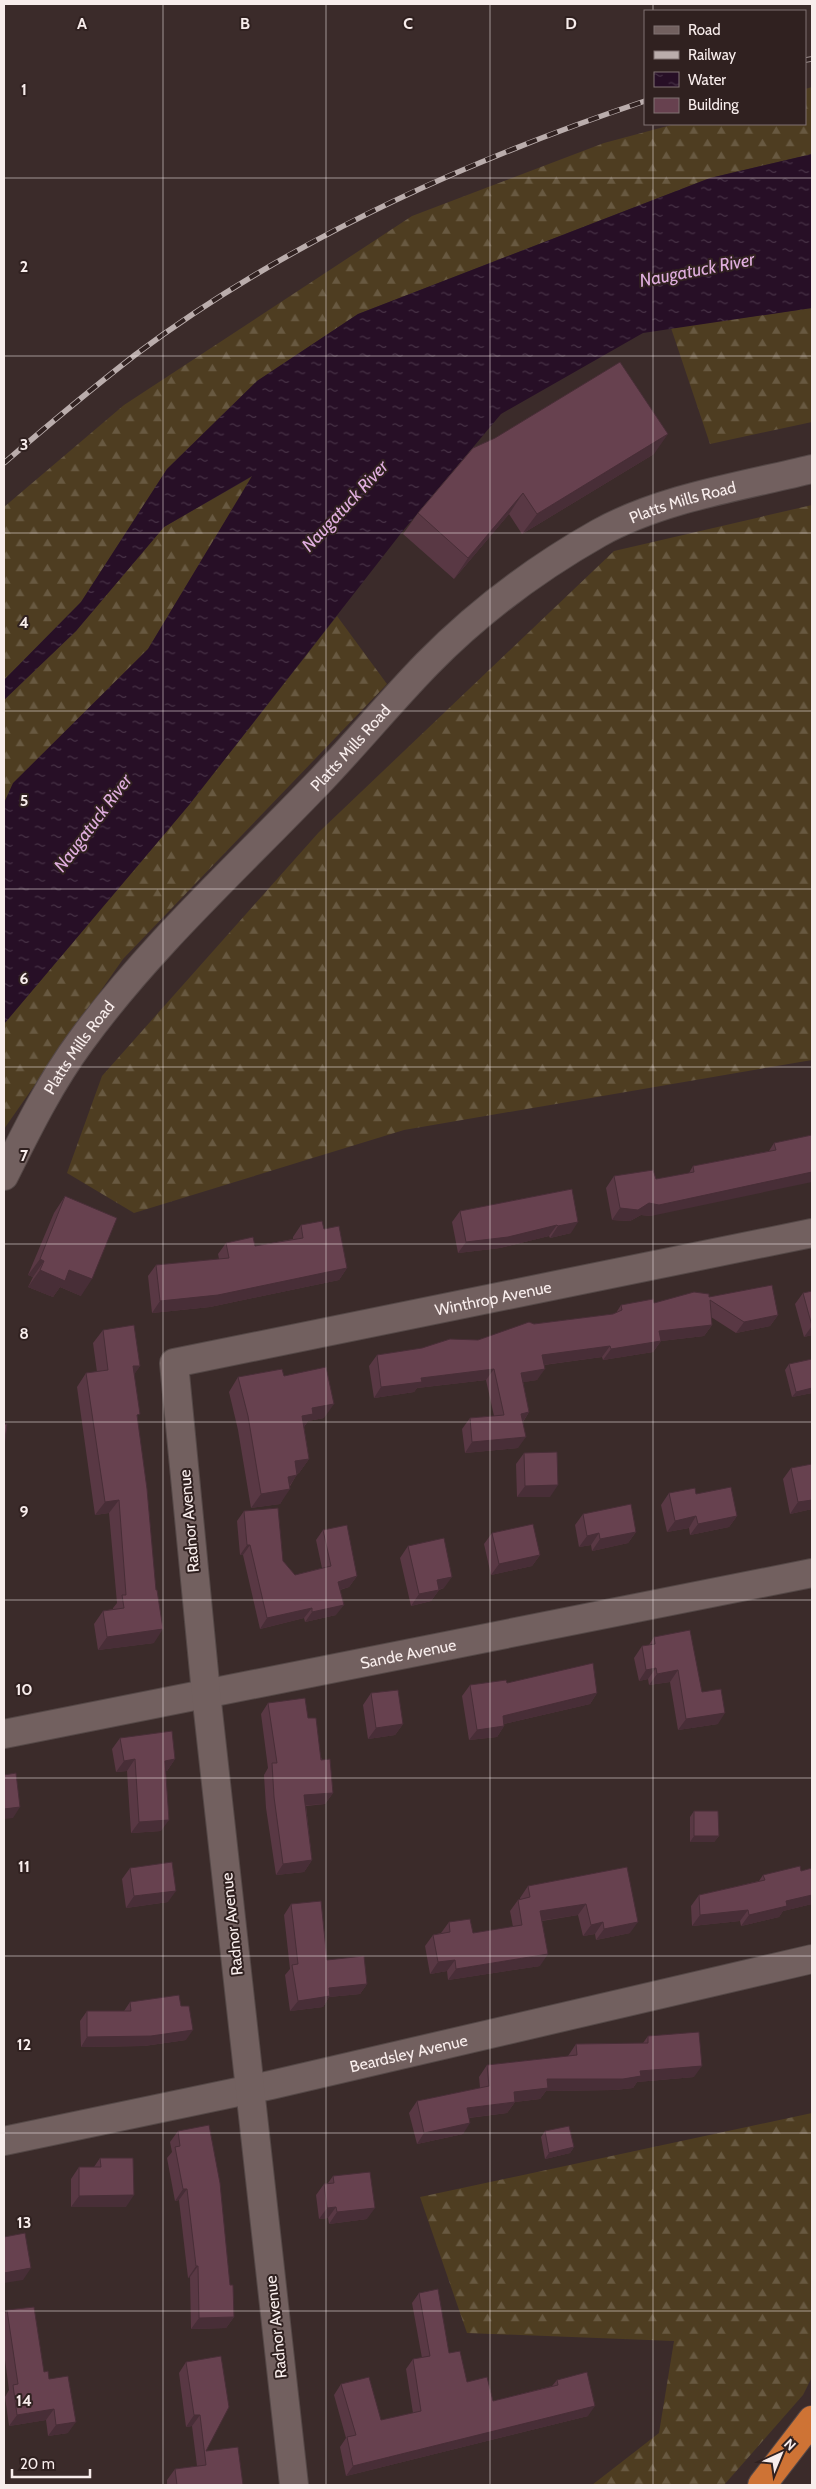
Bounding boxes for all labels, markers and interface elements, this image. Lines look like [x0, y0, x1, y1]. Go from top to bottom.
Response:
legend [644, 10, 806, 125]
text: A [77, 14, 87, 33]
text: B [240, 14, 250, 33]
text: C [403, 14, 413, 33]
text: D [565, 14, 577, 33]
text: Road [688, 21, 721, 39]
text: Railway [688, 46, 737, 64]
text: Water [688, 71, 726, 89]
text: 1 [21, 80, 27, 99]
text: Building [688, 96, 739, 114]
water label: Naugatuck River [638, 248, 758, 292]
text: 2 [20, 257, 28, 276]
text: 3 [20, 435, 28, 454]
water label: Naugatuck River [297, 455, 394, 556]
street label: Platts Mills Road [626, 477, 738, 527]
text: 4 [19, 613, 29, 632]
street label: Platts Mills Road [306, 701, 394, 795]
water label: Naugatuck River [49, 769, 138, 876]
text: 5 [20, 791, 28, 810]
text: 6 [20, 969, 29, 988]
street label: Platts Mills Road [39, 997, 118, 1098]
text: 7 [20, 1146, 29, 1165]
street label: Winthrop Avenue [433, 1277, 553, 1319]
text: 8 [19, 1324, 29, 1343]
street label: Radnor Avenue [175, 1469, 203, 1573]
text: 9 [20, 1502, 29, 1521]
street label: Sande Avenue [358, 1635, 458, 1672]
text: 10 [15, 1680, 33, 1699]
text: 11 [18, 1857, 30, 1876]
street label: Radnor Avenue [217, 1872, 247, 1976]
street label: Beardsley Avenue [348, 2030, 469, 2076]
text: 12 [17, 2035, 31, 2054]
text: 13 [17, 2213, 31, 2232]
street label: Radnor Avenue [261, 2275, 291, 2379]
text: 14 [16, 2391, 32, 2410]
north arrow [756, 2429, 806, 2479]
text: N [780, 2435, 800, 2455]
scale bar [12, 2446, 90, 2478]
text: 20 m [20, 2455, 55, 2473]

